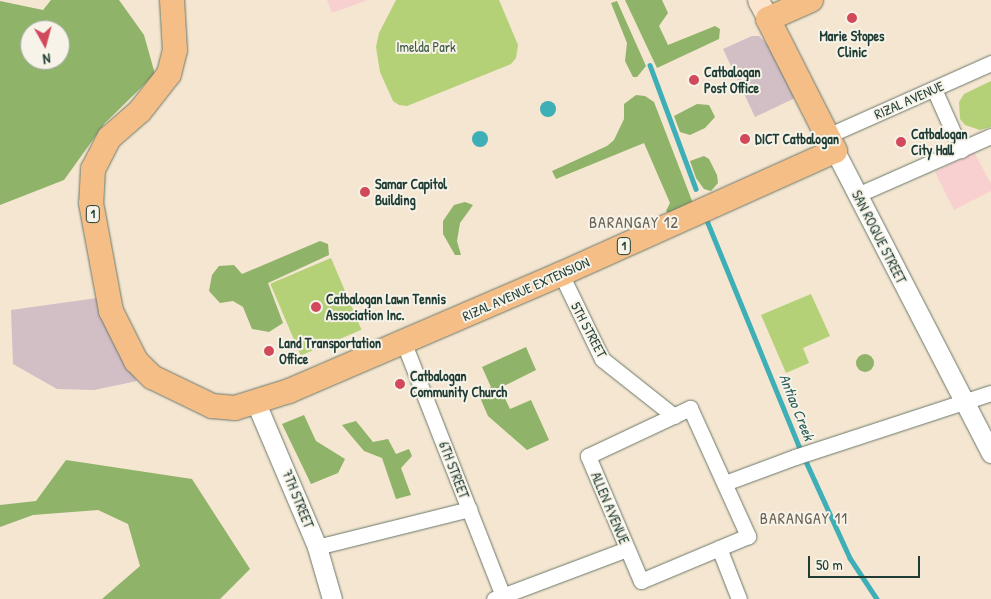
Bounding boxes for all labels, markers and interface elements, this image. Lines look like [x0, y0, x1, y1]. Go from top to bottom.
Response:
marker: Marie Stopes Clinic [845, 11, 859, 25]
north arrow [20, 20, 70, 70]
place label: Marie Stopes Clinic [820, 28, 884, 60]
park label: Imelda Park [396, 39, 456, 55]
text: N [42, 50, 52, 69]
place label: Catbalogan Post Office [704, 64, 761, 96]
marker: Catbalogan Post Office [688, 74, 700, 86]
street label: RIZAL AVENUE [872, 77, 946, 123]
place label: Catbalogan City Hall [911, 126, 968, 158]
place label: DICT Catbalogan [755, 131, 839, 147]
marker: DICT Catbalogan [739, 133, 751, 145]
marker: Catbalogan City Hall [895, 136, 907, 148]
place label: Samar Capitol Building [375, 176, 447, 208]
marker: Samar Capitol Building [359, 186, 371, 198]
street label: SAN ROQUE STREET [848, 187, 910, 287]
road number: 1 [86, 204, 100, 223]
district label: BARANGAY 12 [588, 212, 680, 232]
road number: 1 [616, 237, 632, 256]
street label: RIZAL AVENUE EXTENSION [460, 253, 592, 325]
place label: Catbalogan Lawn Tennis Association Inc. [326, 291, 446, 324]
street label: 5TH STREET [567, 299, 611, 361]
marker: Catbalogan Lawn Tennis Association Inc. [310, 301, 322, 313]
place label: Land Transportation Office [279, 335, 381, 368]
marker: Land Transportation Office [263, 345, 275, 357]
place label: Catbalogan Community Church [410, 368, 507, 401]
water label: Antiao Creek [776, 371, 818, 443]
marker: Catbalogan Community Church [394, 378, 406, 390]
street label: 6TH STREET [435, 439, 473, 501]
street label: 7TH STREET [279, 467, 317, 531]
street label: ALLEN AVENUE [587, 470, 633, 546]
district label: BARANGAY 11 [758, 508, 850, 528]
scale bar [811, 546, 924, 578]
text: 50 m [816, 554, 843, 575]

